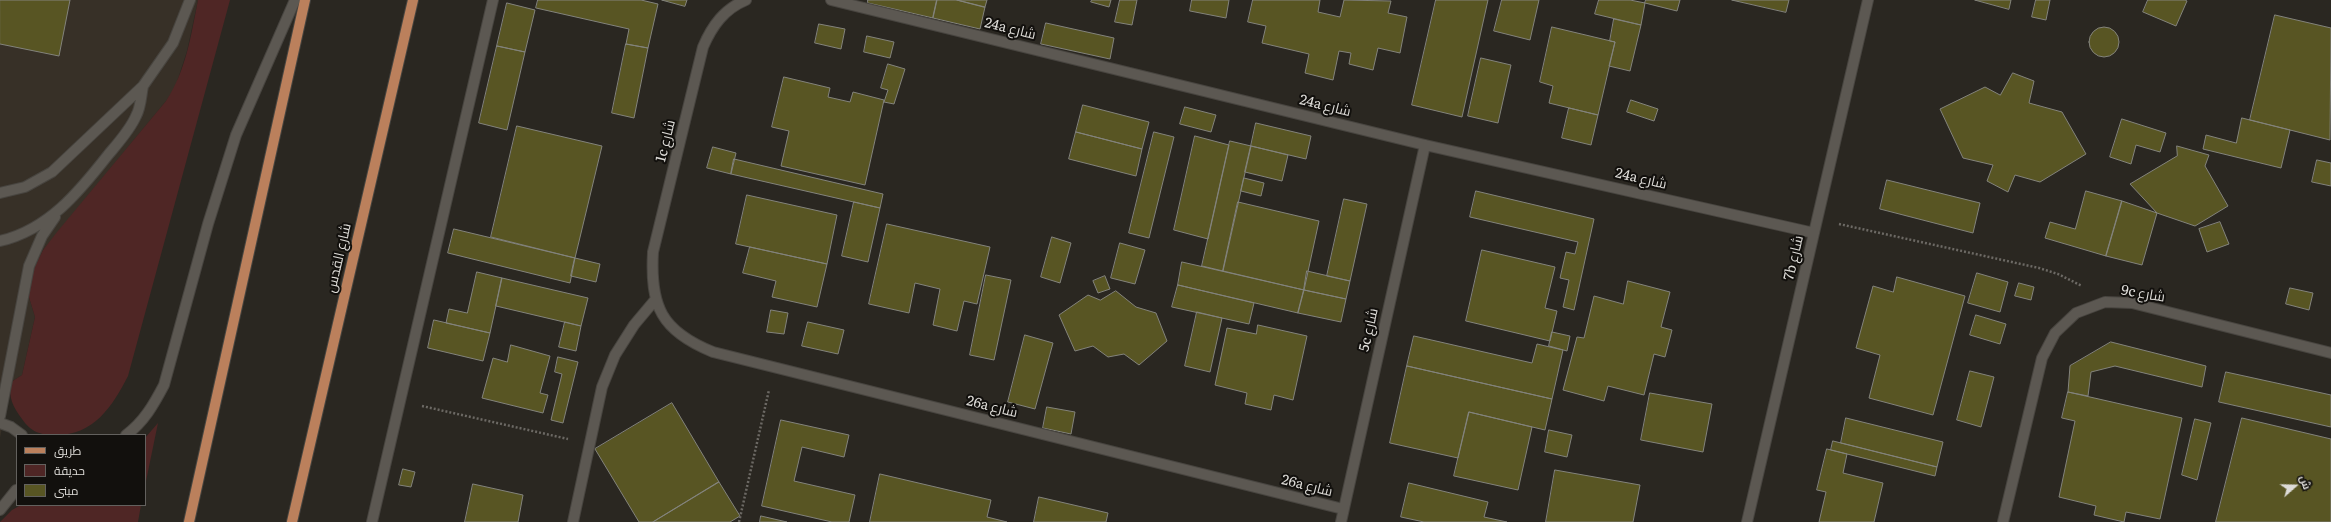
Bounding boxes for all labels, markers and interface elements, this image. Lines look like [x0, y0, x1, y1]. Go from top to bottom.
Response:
street label: 24a شارع [983, 15, 1037, 43]
street label: 24a شارع [1298, 92, 1352, 120]
street label: 1c شارع [653, 118, 679, 164]
street label: 24a شارع [1614, 165, 1668, 193]
street label: شارع القدس [323, 222, 355, 294]
street label: 7b شارع [1781, 234, 1807, 282]
street label: 9c شارع [2120, 282, 2166, 306]
street label: 5c شارع [1356, 307, 1382, 353]
street label: 26a شارع [965, 393, 1019, 421]
legend [16, 434, 146, 506]
text: طريق [54, 441, 81, 459]
text: حديقة [54, 461, 85, 479]
north arrow [2275, 466, 2315, 506]
street label: 26a شارع [1280, 472, 1334, 500]
text: ش [2296, 473, 2316, 491]
text: مبنى [54, 481, 79, 499]

